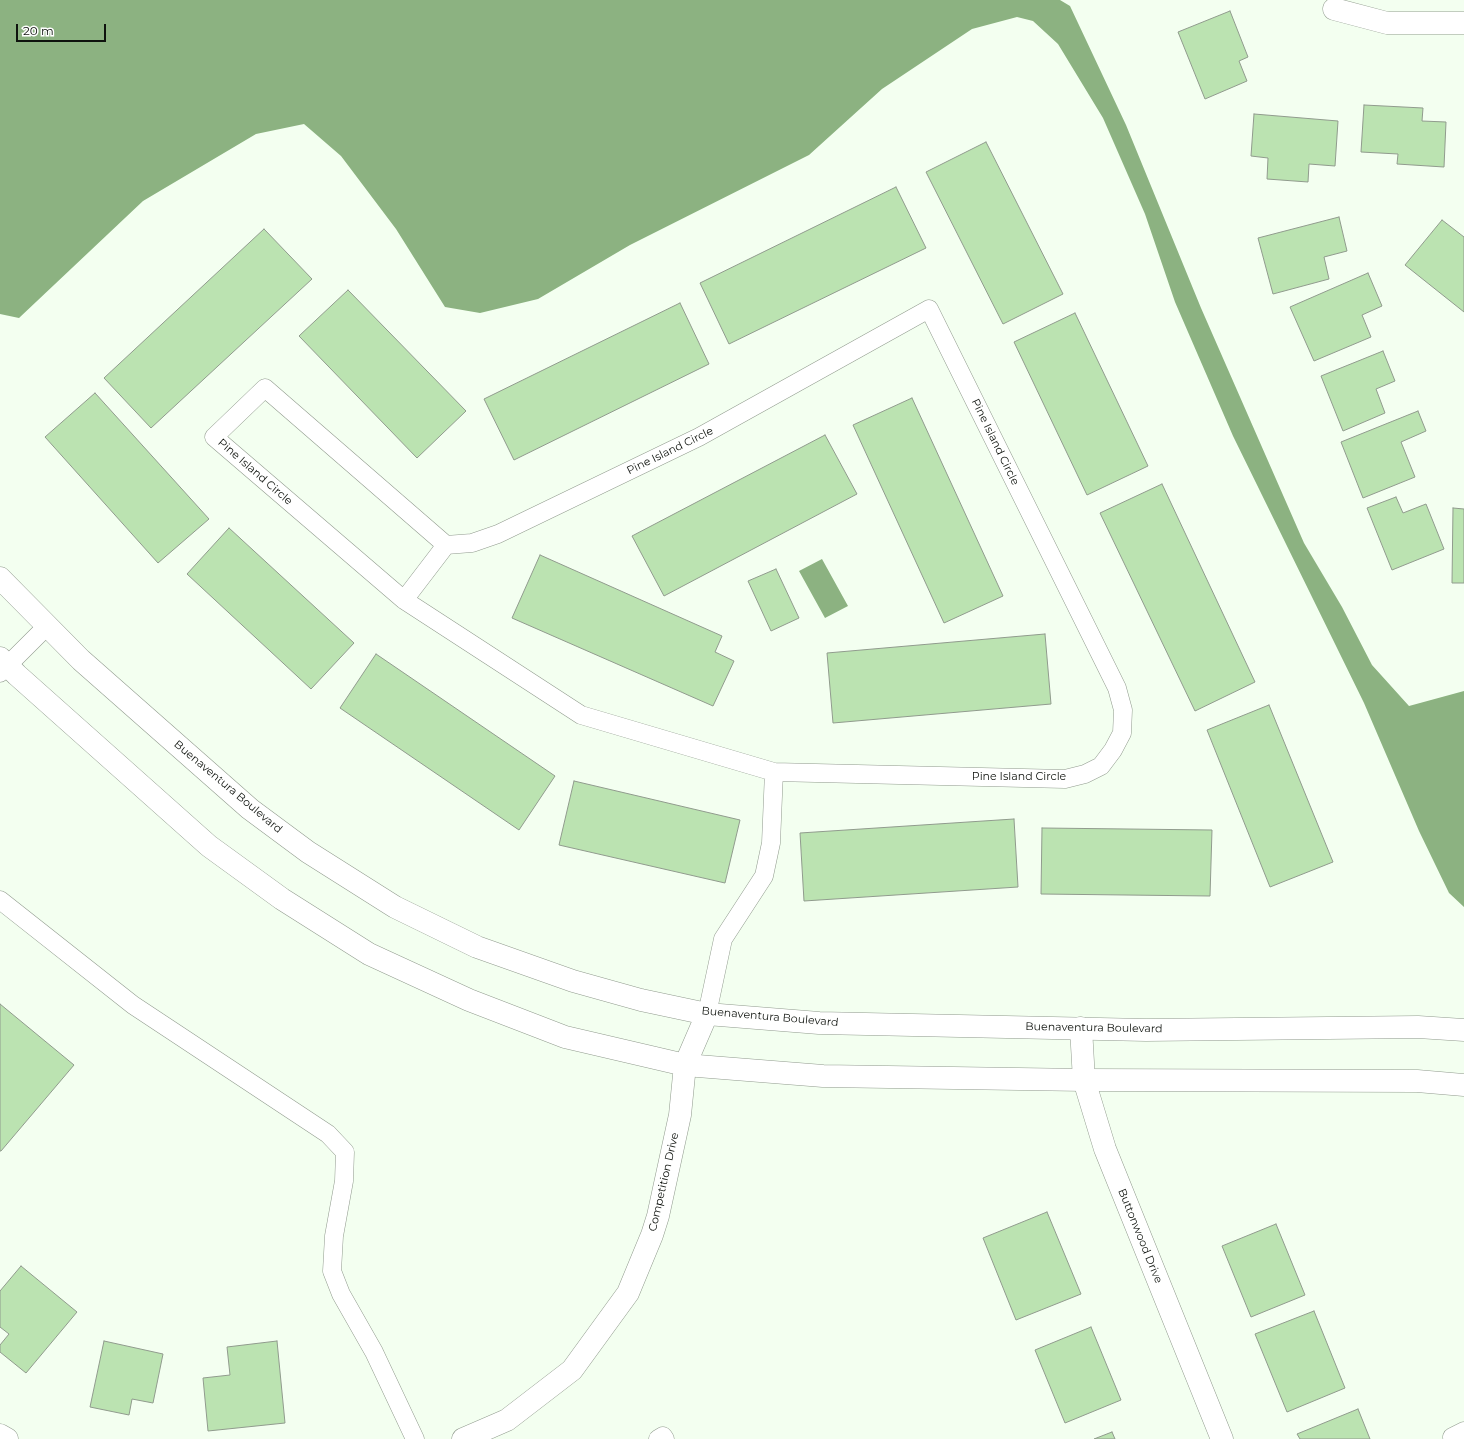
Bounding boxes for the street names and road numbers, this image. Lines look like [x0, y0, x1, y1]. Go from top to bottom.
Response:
street label: Pine Island Circle [968, 397, 1022, 487]
street label: Pine Island Circle [625, 424, 715, 478]
street label: Pine Island Circle [215, 436, 295, 508]
street label: Buenaventura Boulevard [171, 738, 285, 836]
street label: Pine Island Circle [972, 770, 1066, 784]
street label: Buenaventura Boulevard [701, 1004, 839, 1030]
street label: Buenaventura Boulevard [1025, 1020, 1163, 1036]
street label: Competition Drive [646, 1131, 682, 1233]
street label: Buttonwood Drive [1115, 1187, 1165, 1285]

